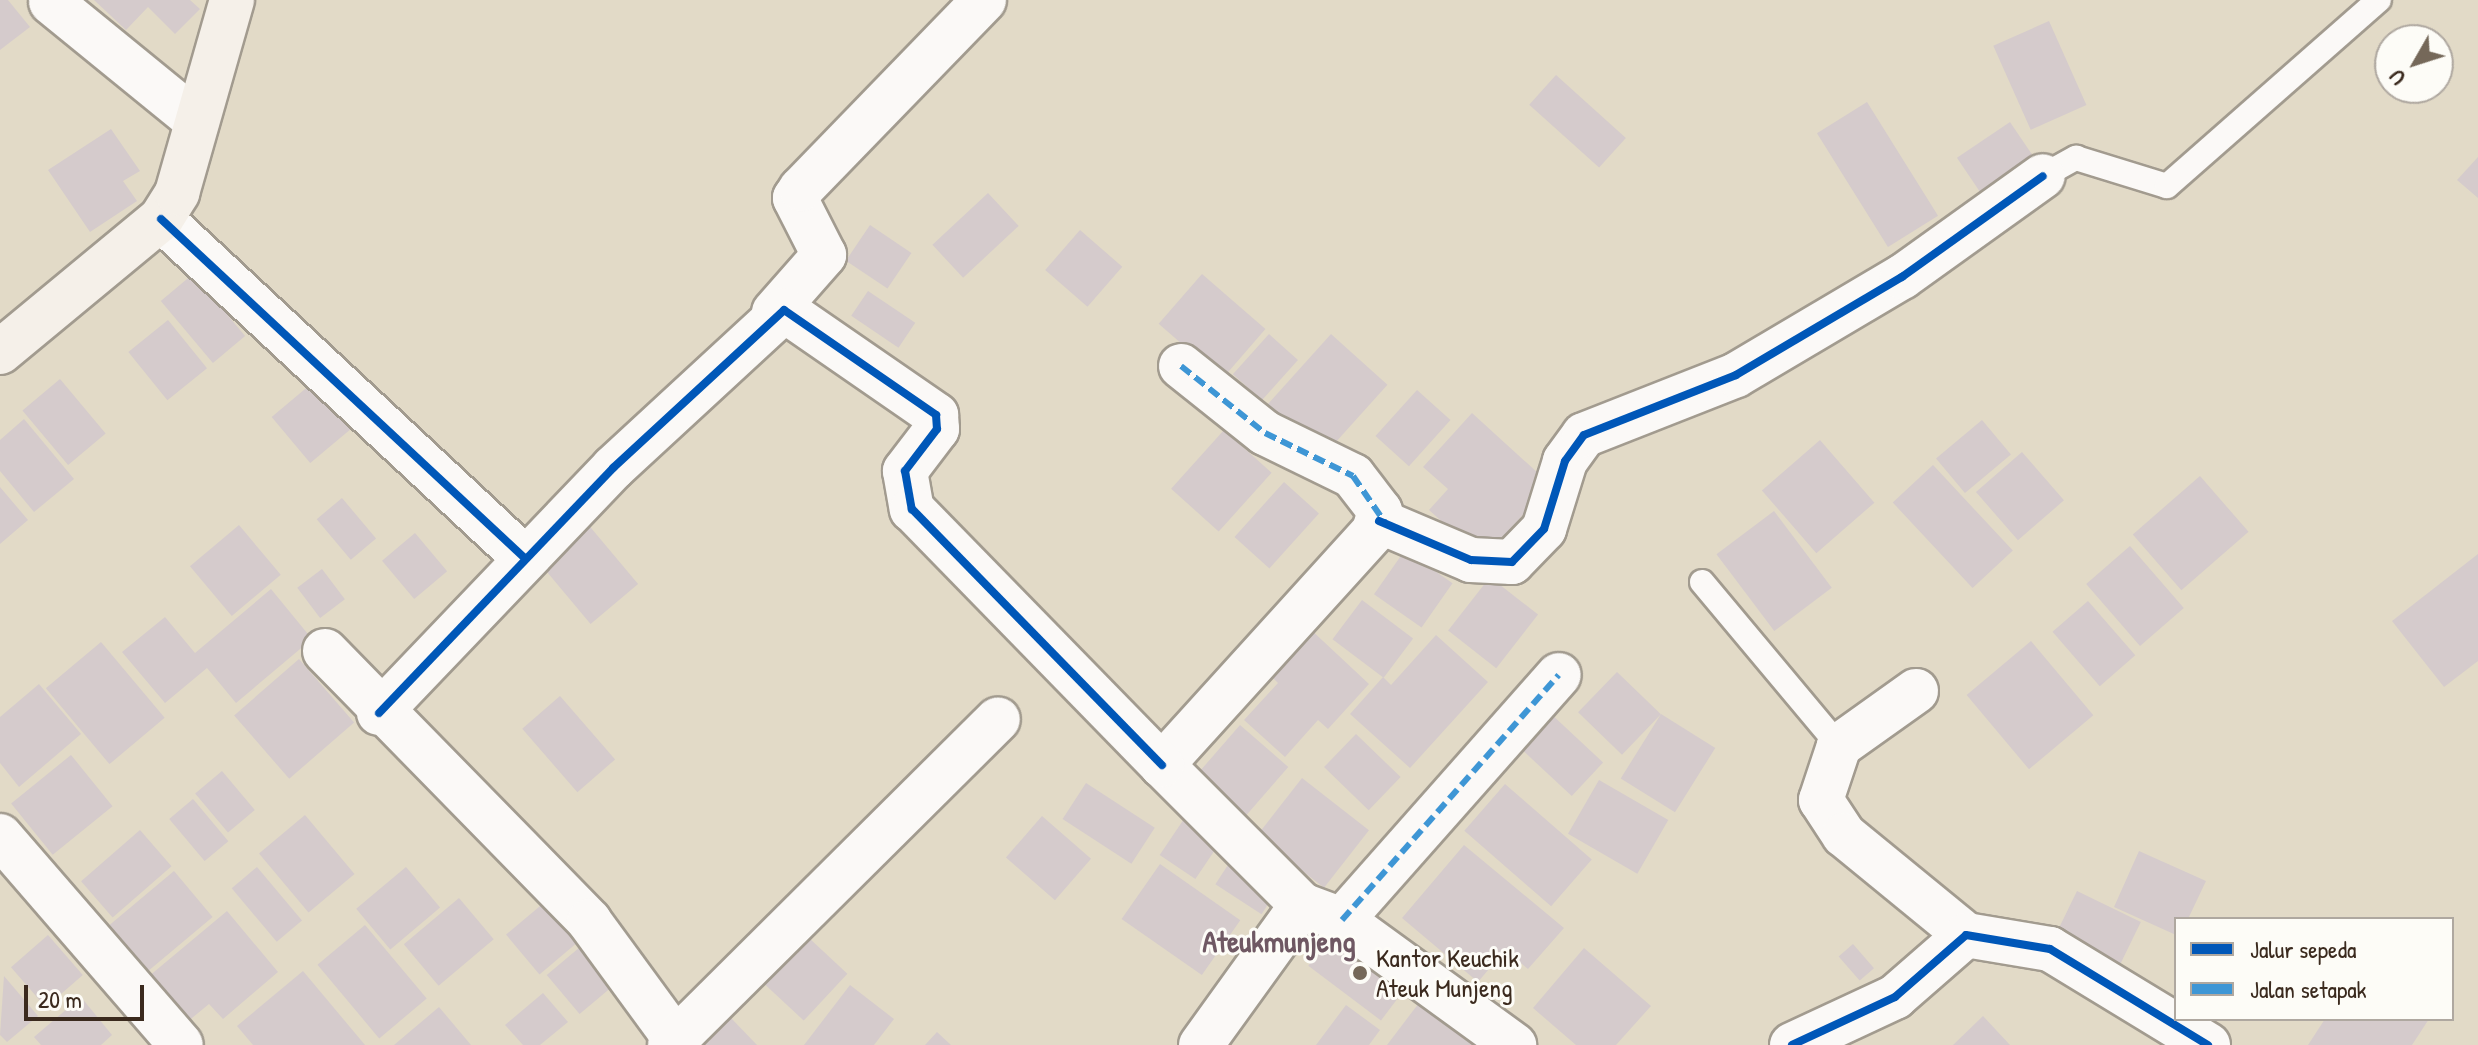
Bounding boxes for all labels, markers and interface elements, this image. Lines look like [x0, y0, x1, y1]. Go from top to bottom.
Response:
north arrow [2374, 24, 2454, 104]
text: U [2381, 64, 2412, 92]
legend [2174, 917, 2454, 1021]
district label: Ateukmunjeng [1202, 923, 1356, 959]
text: Jalur sepeda [2250, 933, 2356, 965]
place label: Kantor Keuchik Ateuk Munjeng [1376, 942, 1519, 1004]
marker: Kantor Keuchik Ateuk Munjeng [1351, 964, 1369, 982]
scale bar [28, 969, 148, 1019]
text: Jalan setapak [2250, 973, 2367, 1005]
text: 20 m [38, 983, 82, 1015]

